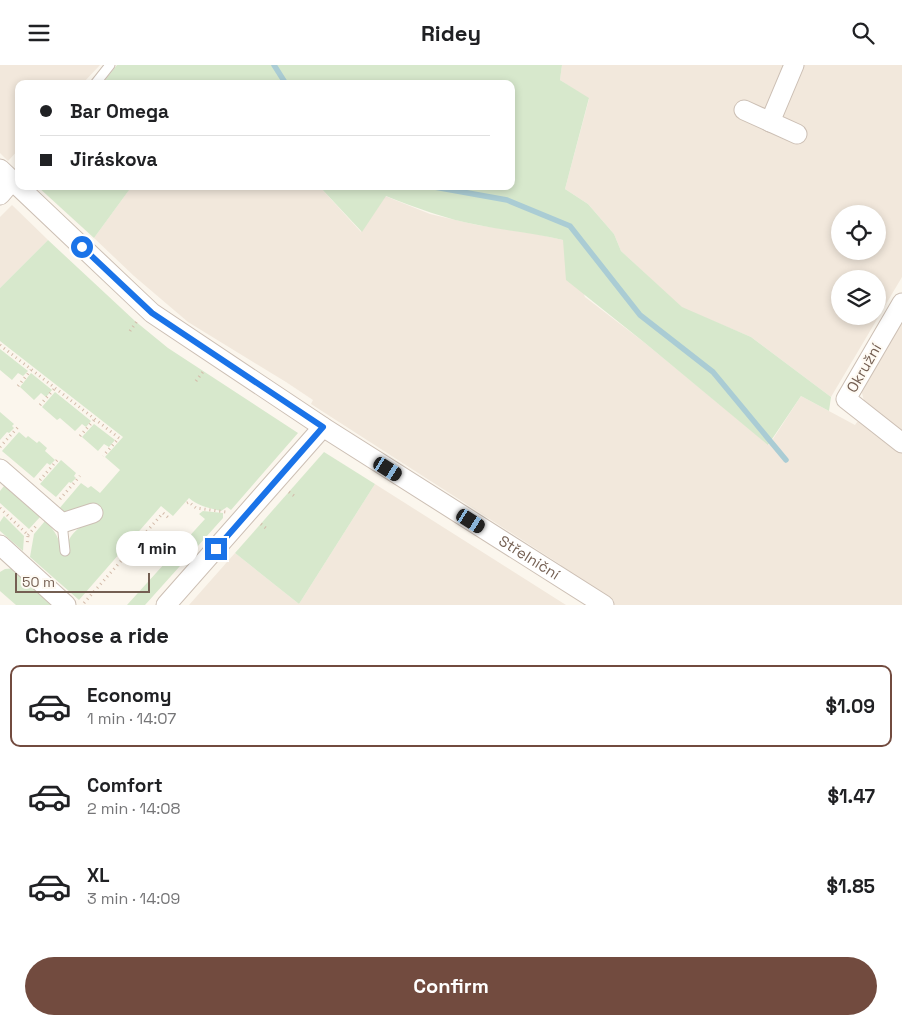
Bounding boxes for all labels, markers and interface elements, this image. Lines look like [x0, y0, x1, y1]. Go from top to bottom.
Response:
icon: menu [25, 19, 53, 47]
text: Ridey [421, 19, 481, 47]
icon: search [849, 19, 877, 47]
text: Bar Omega [70, 99, 169, 124]
text: Jiráskova [70, 147, 157, 172]
map controls [831, 205, 886, 325]
button: locate [831, 205, 886, 260]
route start [71, 236, 93, 258]
button: layers [831, 270, 886, 325]
street label: Okružní [842, 340, 885, 396]
car [371, 455, 404, 483]
car [454, 507, 487, 535]
callout: 1 min [116, 531, 198, 567]
street label: Střelniční [495, 531, 564, 584]
text: 1 min [137, 538, 177, 559]
route end [205, 538, 227, 560]
scale bar [15, 570, 150, 593]
text: 50 m [22, 573, 55, 591]
text: Choose a ride [25, 621, 169, 649]
text: Economy [87, 683, 171, 708]
icon: car [27, 684, 72, 729]
text: $1.09 [825, 694, 875, 719]
text: 1 min · 14:07 [87, 708, 176, 729]
text: Comfort [87, 773, 163, 798]
icon: car [27, 774, 72, 819]
text: $1.47 [827, 784, 875, 809]
text: 2 min · 14:08 [87, 798, 180, 819]
text: XL [87, 863, 110, 888]
icon: car [27, 864, 72, 909]
text: $1.85 [826, 874, 875, 899]
text: 3 min · 14:09 [87, 888, 180, 909]
button: Confirm [25, 957, 877, 1015]

